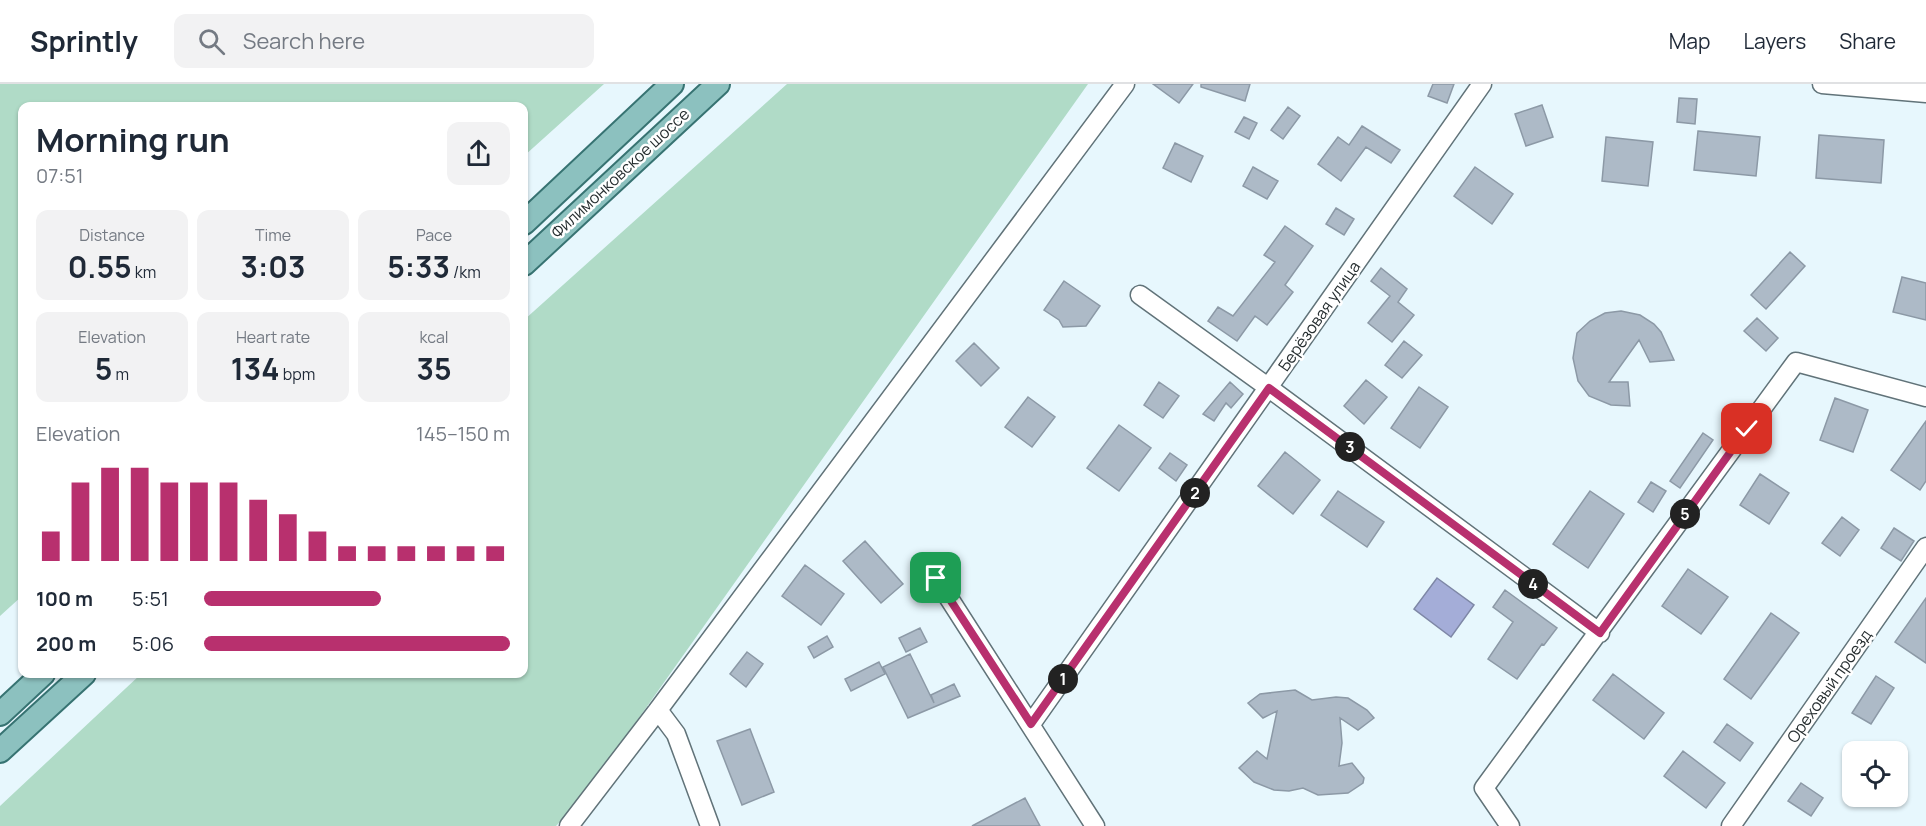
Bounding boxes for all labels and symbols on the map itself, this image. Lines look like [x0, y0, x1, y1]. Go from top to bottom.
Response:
street label: Филимонковское шоссе [546, 103, 694, 243]
street label: Берёзовая улица [1273, 257, 1365, 375]
pin [1721, 403, 1772, 454]
pin: 3 [1335, 432, 1365, 462]
pin: 2 [1180, 478, 1210, 508]
pin: 5 [1670, 499, 1700, 529]
pin [910, 552, 961, 603]
pin: 4 [1518, 569, 1548, 599]
street label: Ореховый проезд [1782, 624, 1877, 747]
pin: 1 [1048, 664, 1078, 694]

